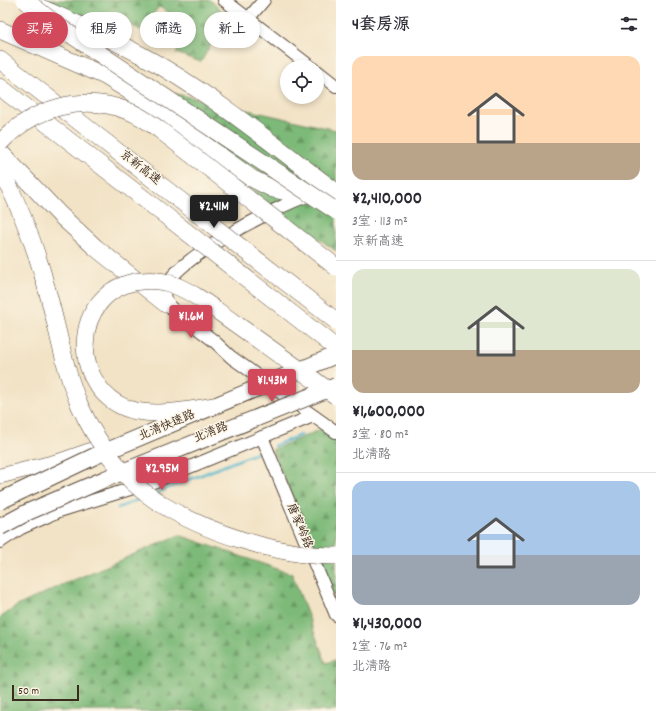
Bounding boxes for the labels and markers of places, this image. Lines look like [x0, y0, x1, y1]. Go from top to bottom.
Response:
pin: ¥2.41M [181, 195, 247, 229]
pin: ¥1.6M [163, 305, 219, 339]
pin: ¥1.43M [239, 369, 305, 403]
pin: ¥2.95M [129, 457, 195, 491]

